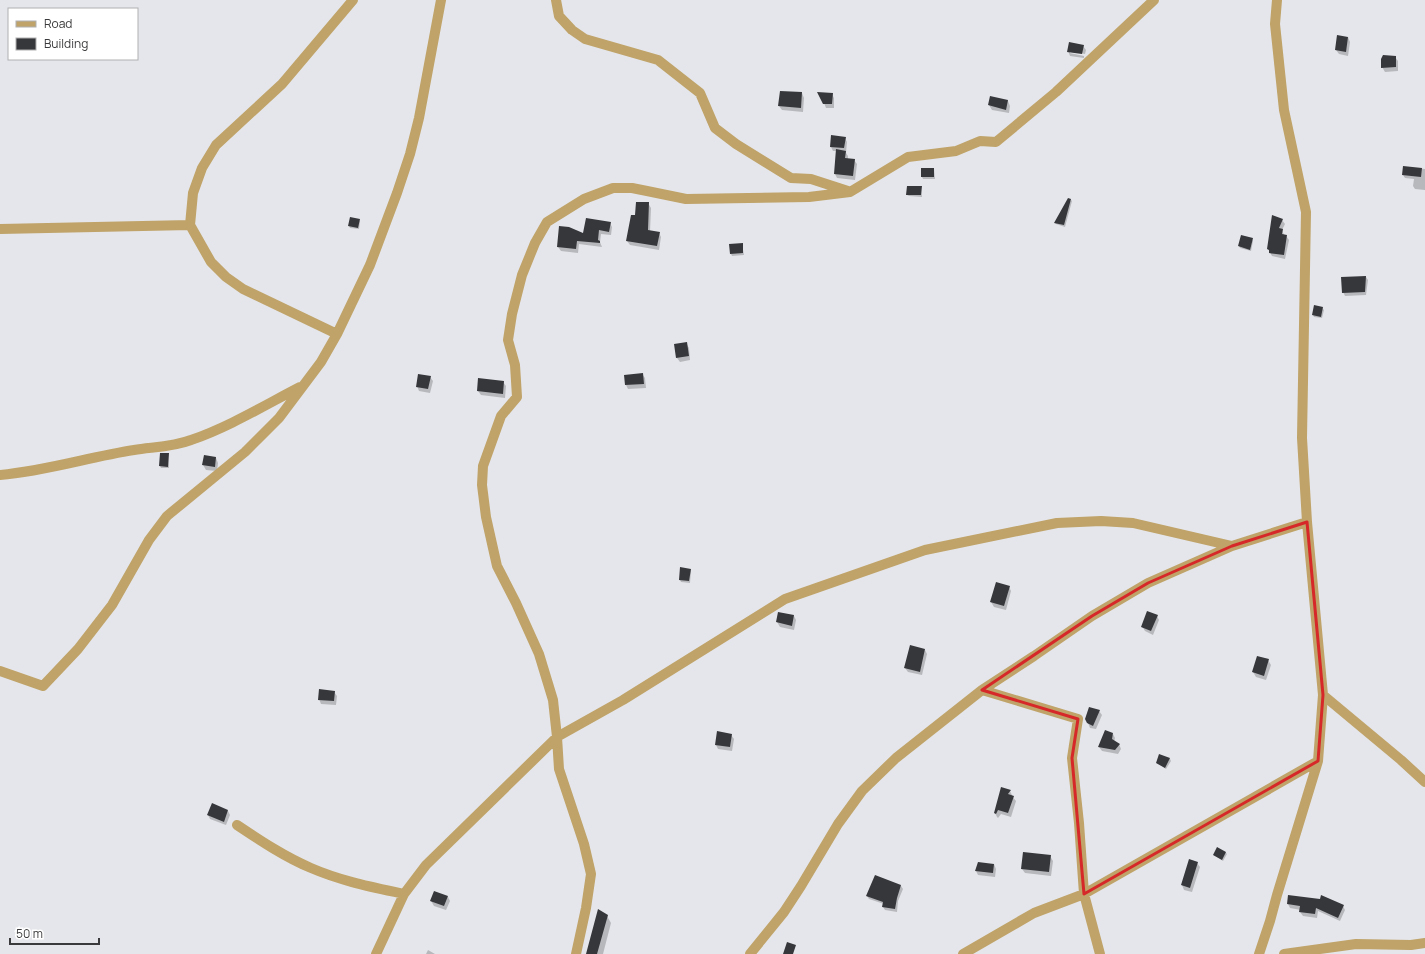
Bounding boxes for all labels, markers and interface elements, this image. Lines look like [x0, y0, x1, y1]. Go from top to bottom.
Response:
legend [8, 8, 138, 60]
text: Road [44, 15, 72, 32]
text: Building [44, 35, 88, 52]
scale bar [10, 920, 99, 946]
text: 50 m [16, 925, 43, 942]

